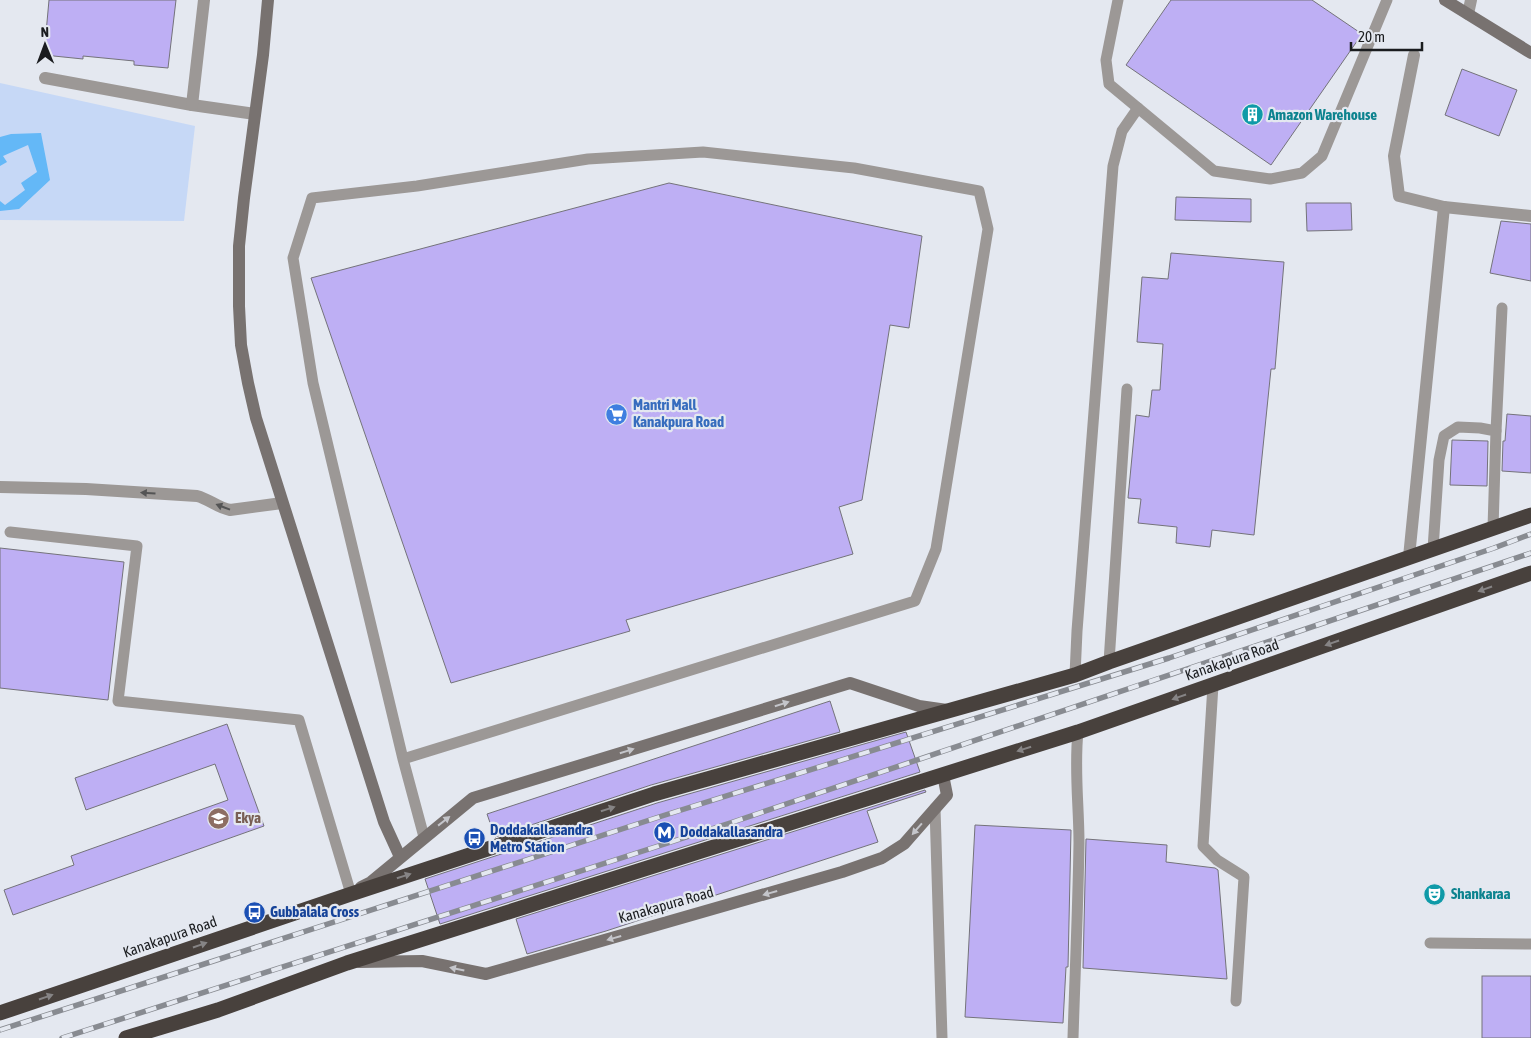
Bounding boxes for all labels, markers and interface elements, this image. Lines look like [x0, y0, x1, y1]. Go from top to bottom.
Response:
north arrow [20, 20, 70, 70]
scale bar [1351, 20, 1422, 52]
text: N [41, 24, 49, 40]
text: 20 m [1358, 28, 1385, 45]
building icon: Amazon Warehouse [1240, 103, 1264, 127]
place label: Amazon Warehouse [1267, 106, 1377, 123]
place label: Mantri Mall Kanakpura Road [633, 396, 724, 430]
supermarket icon: Mantri Mall Kanakpura Road [605, 402, 629, 426]
one-way arrow [140, 489, 156, 497]
one-way arrow [215, 503, 230, 511]
one-way arrow [1477, 585, 1492, 593]
street label: Kanakapura Road [1183, 636, 1281, 684]
one-way arrow [1324, 639, 1339, 647]
one-way arrow [1171, 694, 1186, 701]
one-way arrow [775, 699, 790, 707]
one-way arrow [1017, 746, 1032, 753]
one-way arrow [620, 747, 635, 755]
one-way arrow [601, 805, 616, 813]
school or university icon: Ekya [207, 806, 231, 830]
place label: Ekya [235, 809, 261, 826]
one-way arrow [438, 816, 451, 827]
metro station icon: Doddakallasandra [652, 820, 676, 844]
place label: Doddakallasandra Metro Station [490, 821, 593, 855]
place label: Doddakallasandra [680, 823, 783, 840]
one-way arrow [911, 823, 922, 836]
bus stop icon: Doddakallasandra Metro Station [462, 827, 486, 851]
one-way arrow [396, 872, 411, 880]
theatre icon: Shankaraa [1423, 882, 1447, 906]
street label: Kanakapura Road [616, 883, 715, 926]
place label: Shankaraa [1451, 885, 1511, 902]
one-way arrow [763, 889, 778, 897]
bus stop icon: Gubbalala Cross [242, 900, 266, 924]
place label: Gubbalala Cross [270, 903, 360, 920]
street label: Kanakapura Road [121, 913, 219, 961]
one-way arrow [606, 934, 621, 942]
one-way arrow [193, 941, 208, 949]
one-way arrow [449, 964, 465, 972]
one-way arrow [39, 993, 54, 1001]

